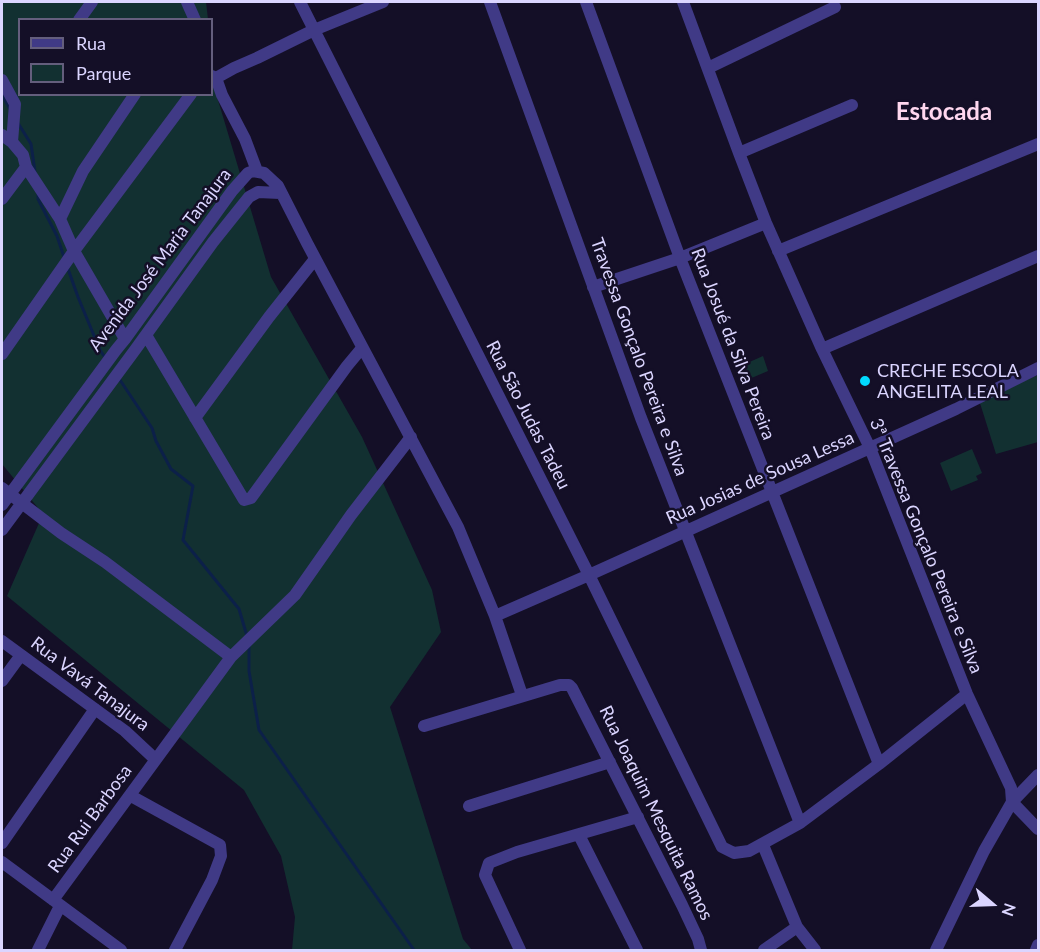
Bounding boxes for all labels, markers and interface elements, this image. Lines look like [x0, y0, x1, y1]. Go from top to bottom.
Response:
legend [18, 18, 213, 96]
text: Rua [76, 32, 106, 54]
text: Parque [76, 62, 131, 84]
district label: Estocada [896, 98, 992, 126]
street label: Avenida José Maria Tanajura [84, 164, 236, 356]
street label: Travessa Gonçalo Pereira e Silva [586, 235, 692, 479]
street label: Rua Josué da Silva Pereira [686, 245, 780, 443]
street label: Rua São Judas Tadeu [481, 337, 575, 493]
place label: CRECHE ESCOLA ANGELITA LEAL [877, 360, 1019, 403]
marker: CRECHE ESCOLA ANGELITA LEAL [858, 374, 872, 388]
street label: 3ª Travessa Gonçalo Pereira e Silva [865, 415, 987, 677]
street label: Rua Josias de Sousa Lessa [663, 427, 857, 529]
street label: Rua Vavá Tanajura [26, 632, 154, 736]
street label: Rua Joaquim Mesquita Ramos [595, 702, 717, 924]
street label: Rua Rui Barbosa [44, 761, 136, 877]
north arrow [962, 874, 1022, 934]
text: N [999, 901, 1020, 919]

